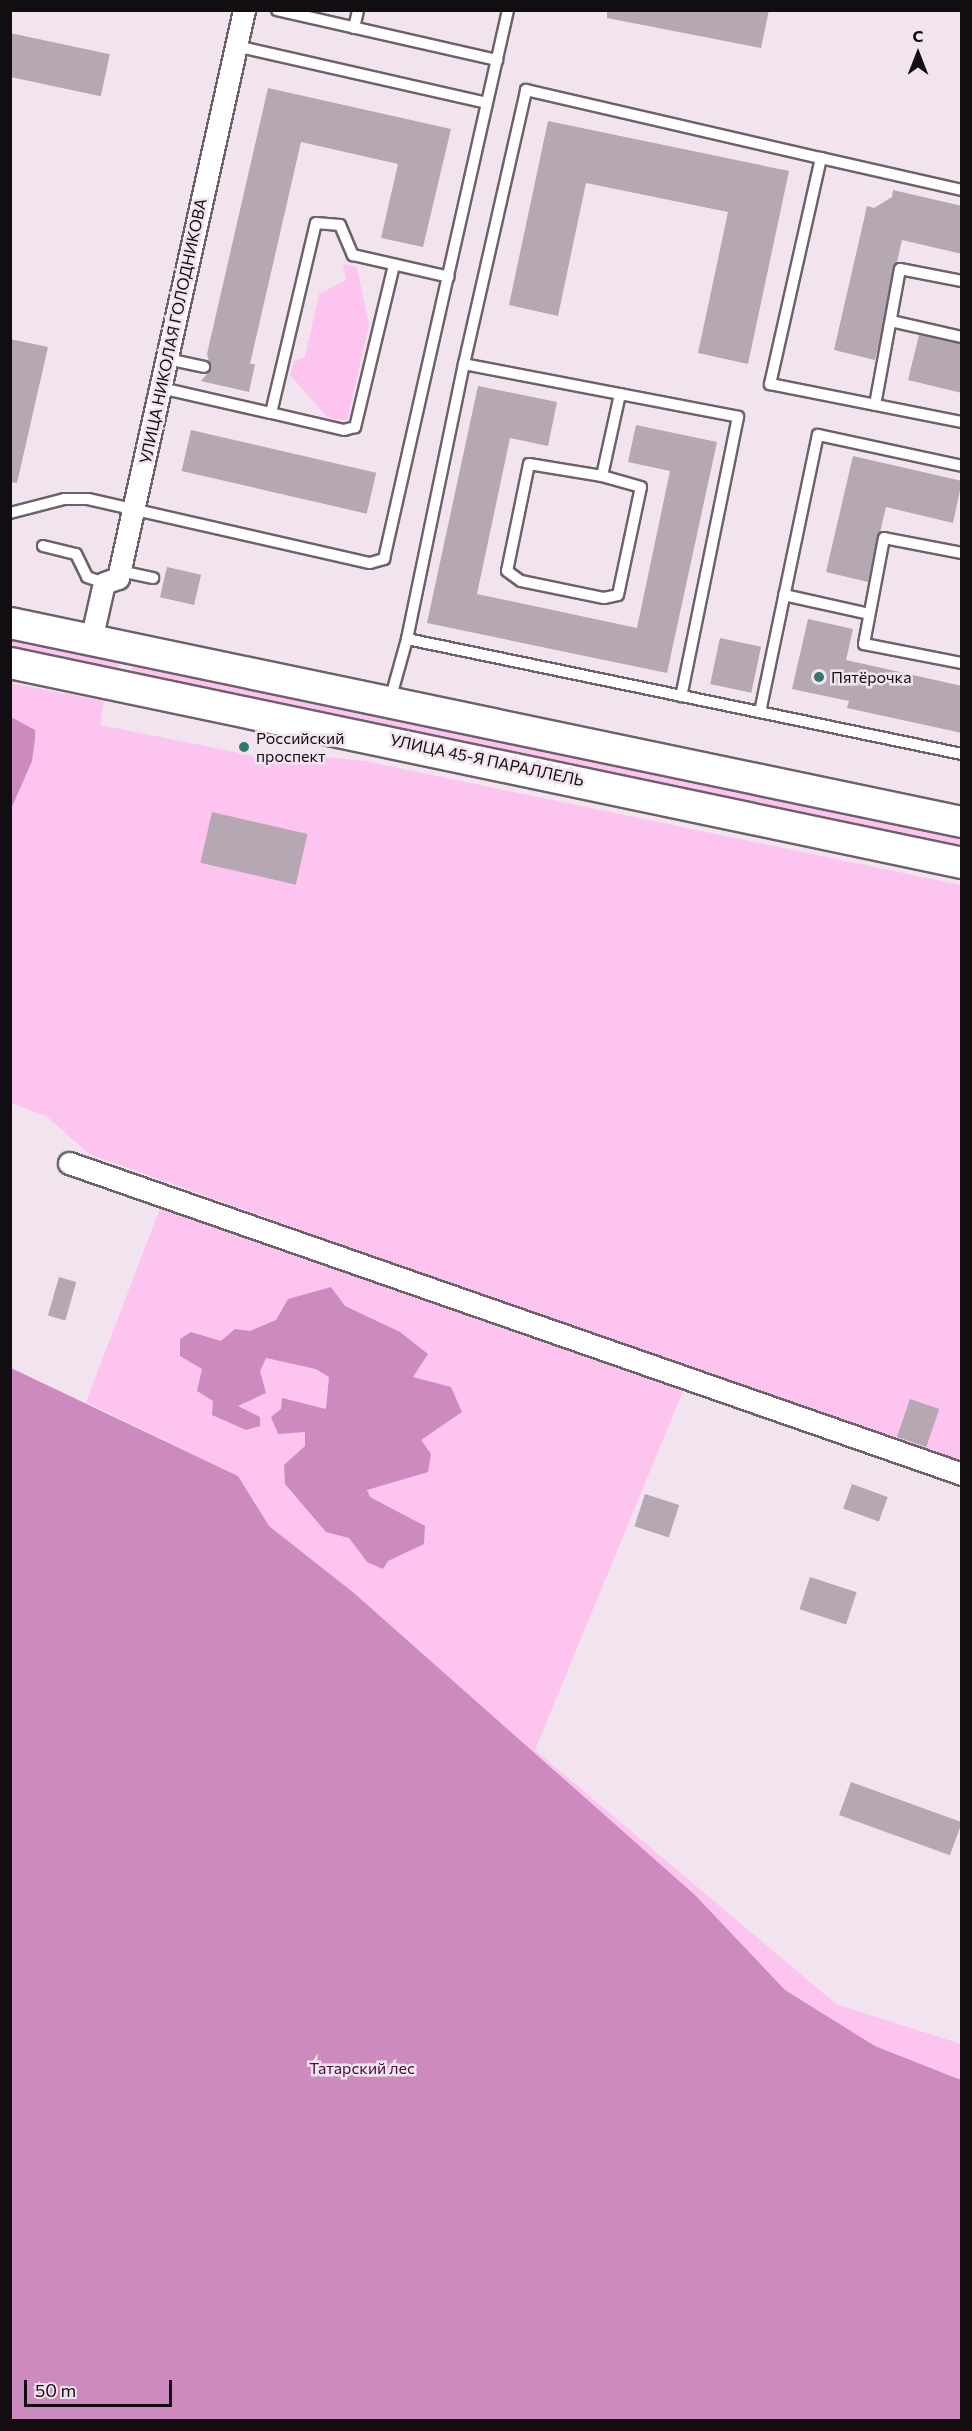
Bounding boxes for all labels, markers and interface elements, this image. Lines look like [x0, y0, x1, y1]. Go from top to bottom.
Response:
north arrow [888, 24, 948, 84]
text: С [913, 26, 923, 45]
street label: УЛИЦА НИКОЛАЯ ГОЛОДНИКОВА [135, 196, 211, 466]
place label: Пятёрочка [831, 667, 911, 687]
marker: Пятёрочка [812, 670, 826, 684]
place label: Российский проспект [256, 728, 344, 766]
street label: УЛИЦА 45-Я ПАРАЛЛЕЛЬ [388, 730, 586, 790]
marker: Российский проспект [237, 740, 251, 754]
park label: Татарский лес [309, 2058, 415, 2078]
scale bar [27, 2368, 176, 2406]
text: 50 m [35, 2379, 76, 2401]

